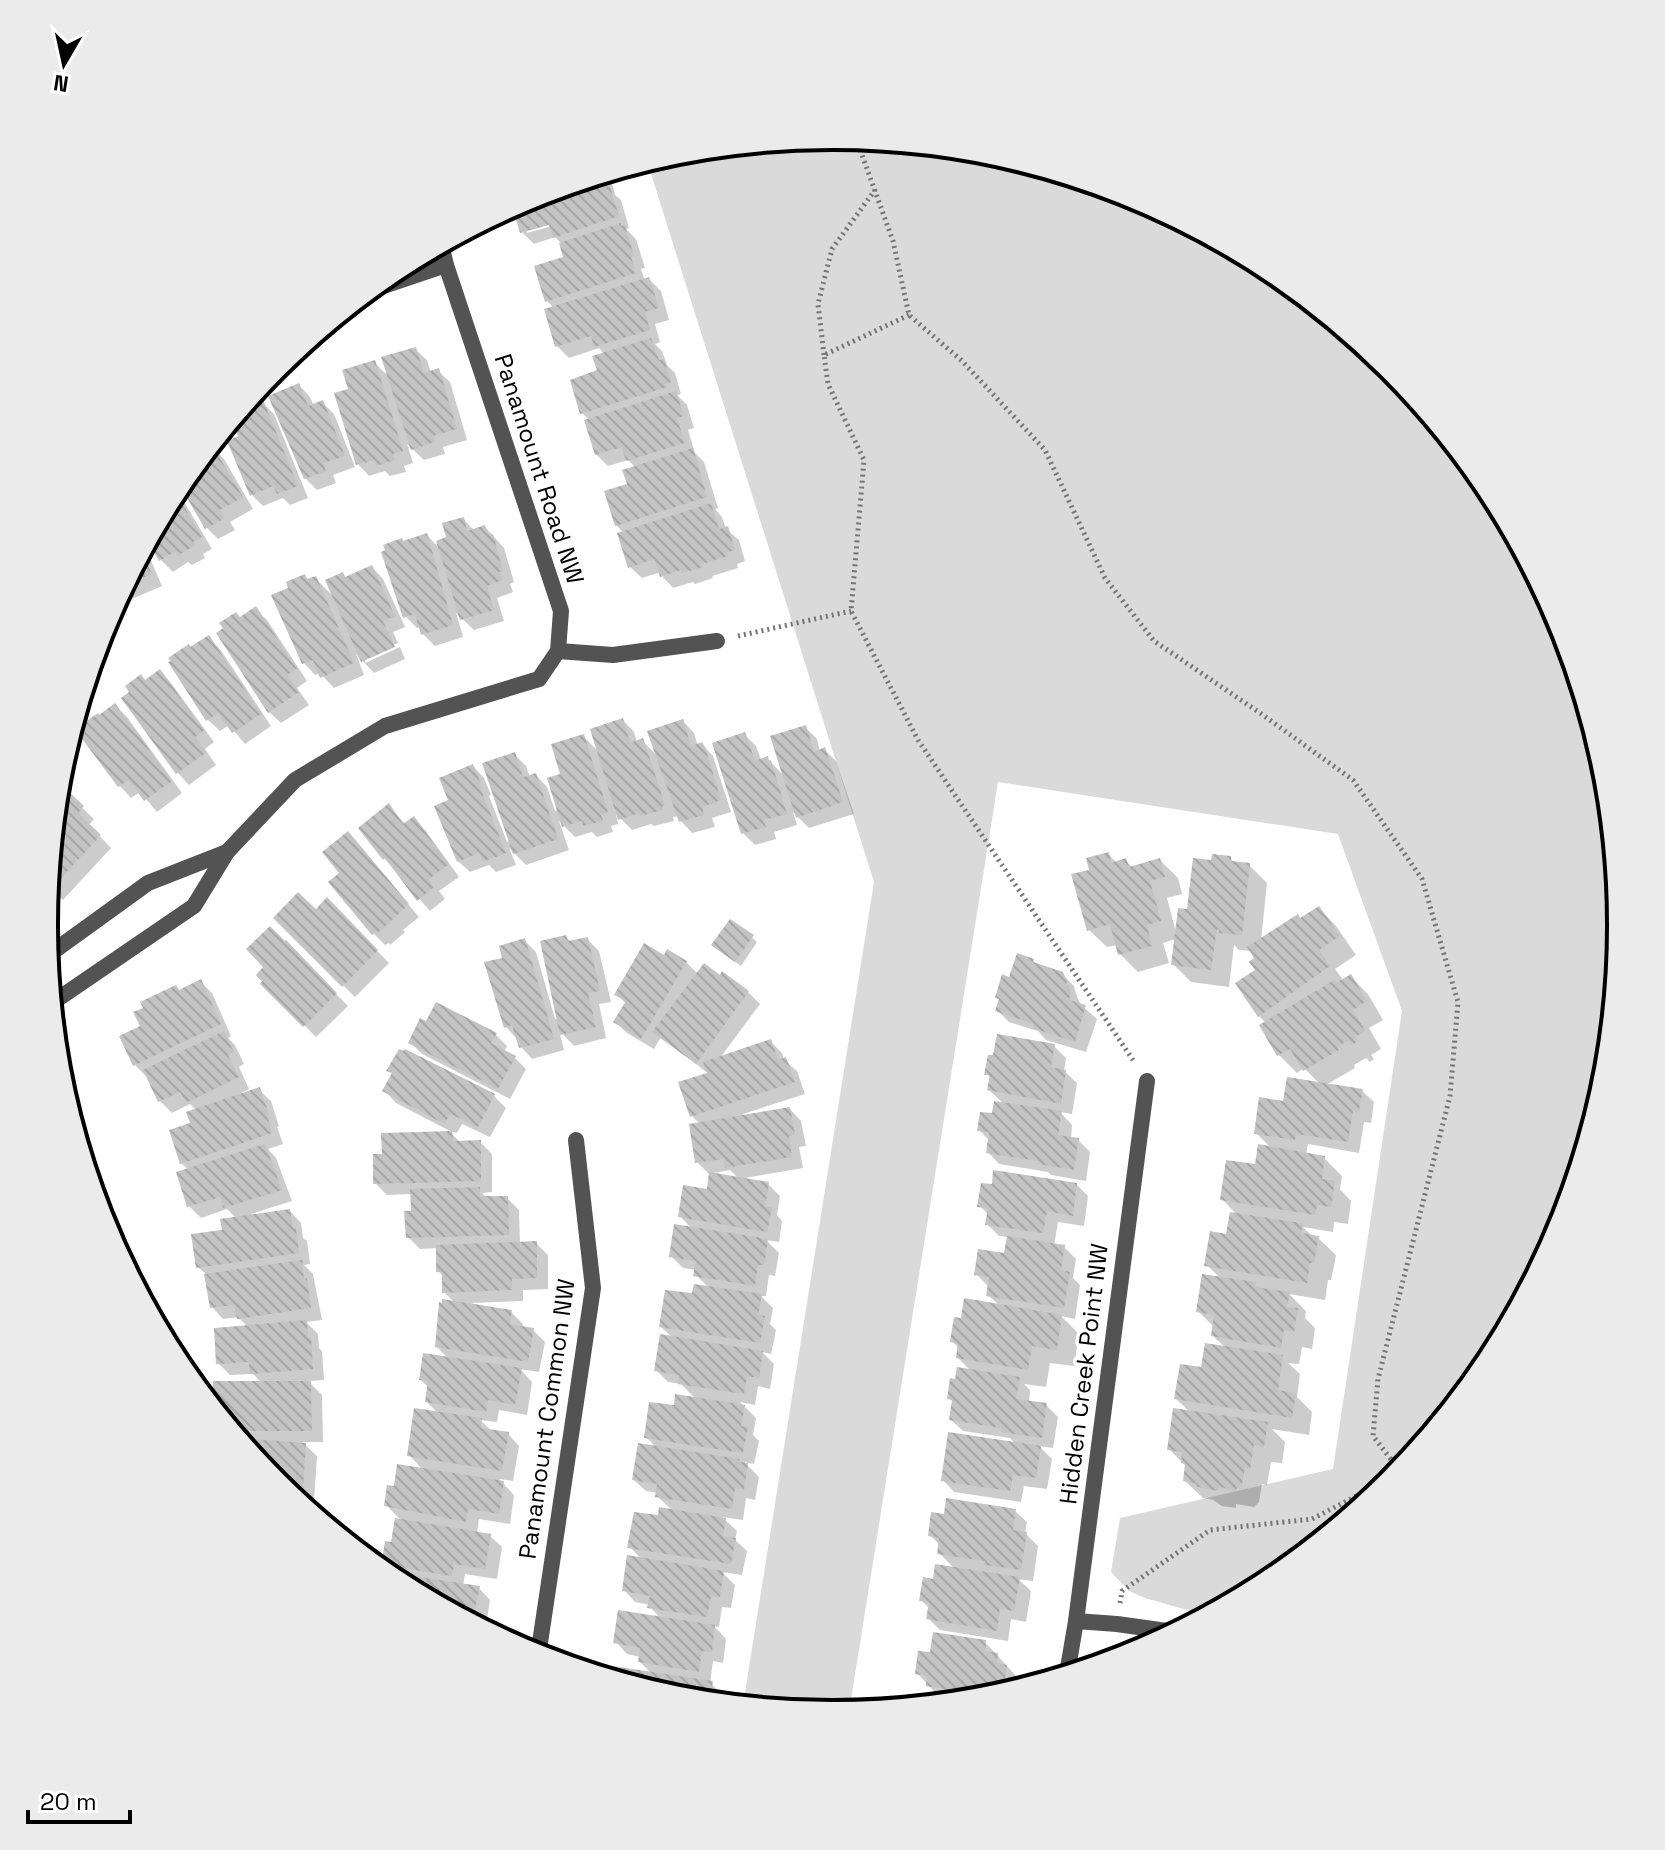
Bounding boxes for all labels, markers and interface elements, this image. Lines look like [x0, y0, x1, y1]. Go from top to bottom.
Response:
north arrow [24, 24, 104, 104]
text: N [51, 69, 70, 99]
street label: Panamount Road NW [488, 350, 591, 588]
street label: Hidden Creek Point NW [1052, 1242, 1115, 1506]
street label: Panamount Common NW [512, 1277, 582, 1561]
scale bar [28, 1774, 130, 1824]
text: 20 m [40, 1786, 97, 1817]

